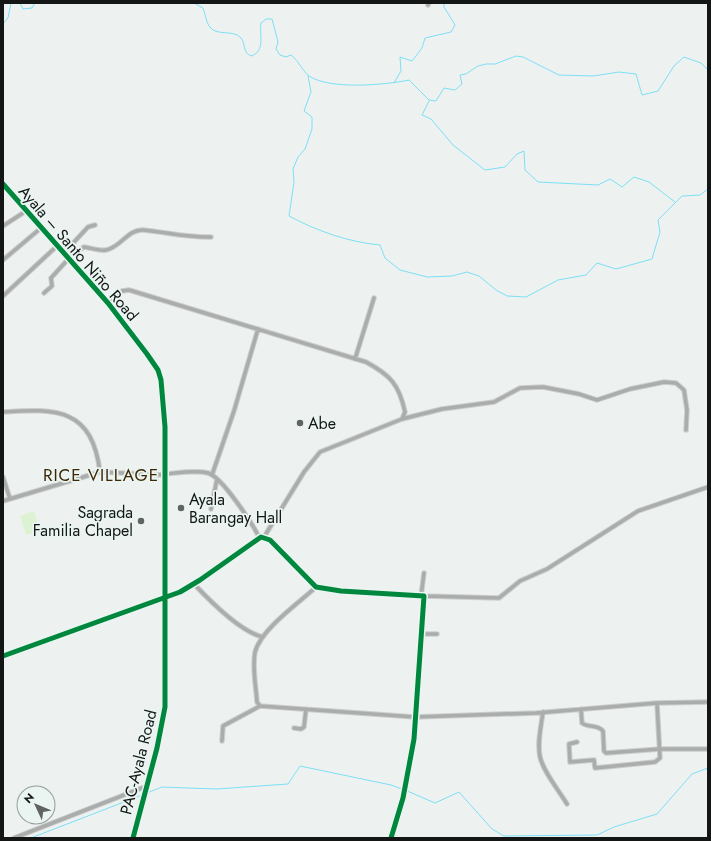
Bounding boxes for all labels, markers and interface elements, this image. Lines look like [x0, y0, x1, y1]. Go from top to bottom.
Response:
street label: Ayala – Santo Niño Road [13, 181, 144, 326]
place label: Abe [308, 412, 336, 435]
marker: Abe [295, 418, 305, 428]
district label: RICE VILLAGE [43, 463, 159, 487]
place label: Ayala Barangay Hall [189, 488, 282, 529]
place label: Sagrada Familia Chapel [33, 501, 133, 542]
marker: Ayala Barangay Hall [176, 503, 186, 513]
marker: Sagrada Familia Chapel [136, 516, 146, 526]
street label: PAC-Ayala Road [114, 707, 163, 817]
north arrow [16, 785, 56, 825]
text: N [20, 789, 38, 807]

